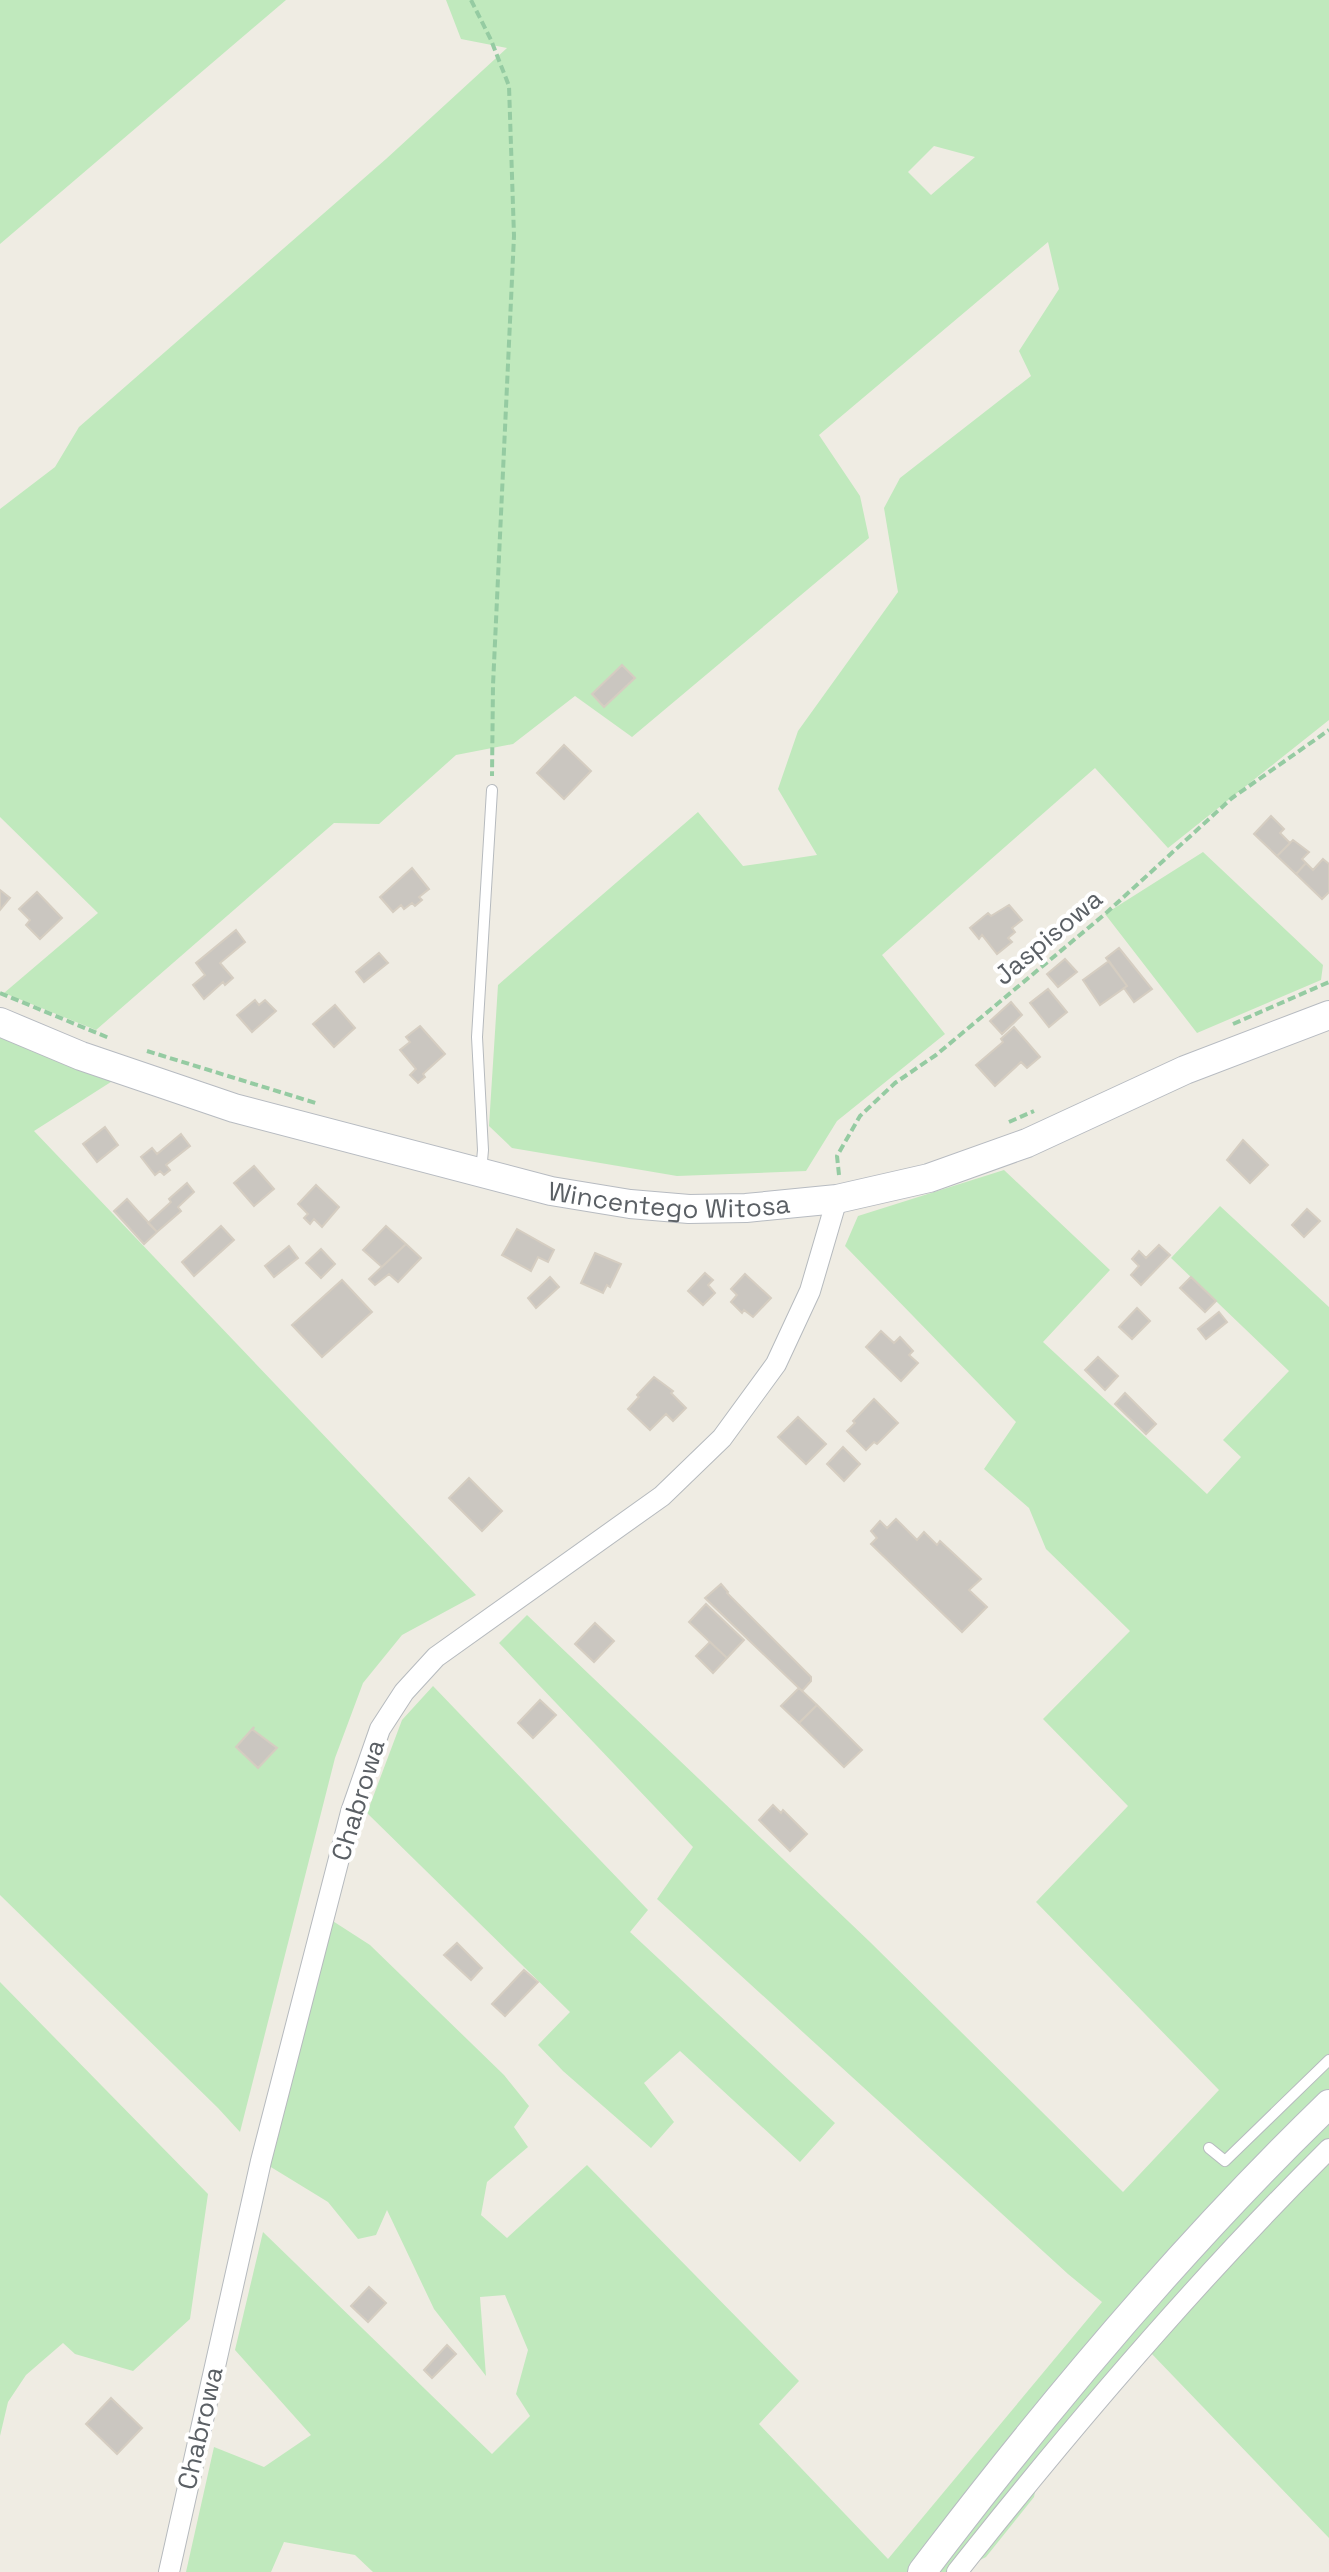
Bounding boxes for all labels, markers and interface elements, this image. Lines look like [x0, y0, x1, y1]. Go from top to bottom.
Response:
street label: Jaspisowa [987, 882, 1109, 992]
street label: Wincentego Witosa [546, 1174, 792, 1226]
street label: Chabrowa [323, 1735, 393, 1865]
street label: Chabrowa [169, 2363, 231, 2493]

